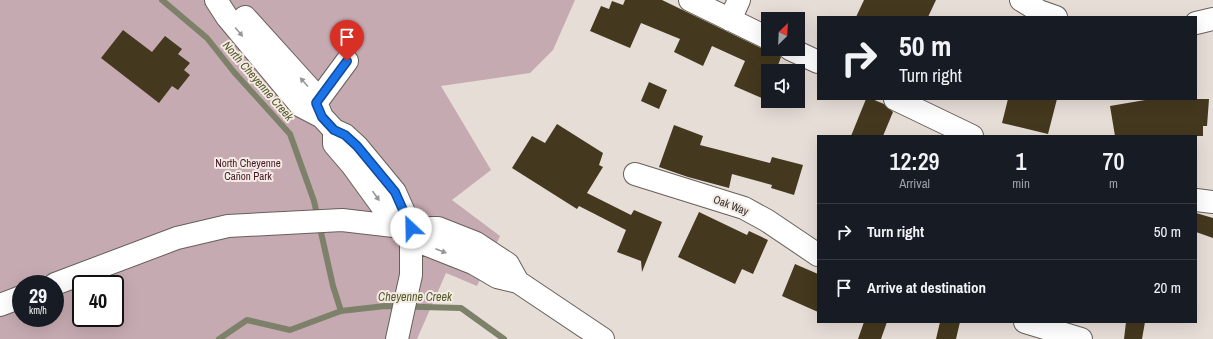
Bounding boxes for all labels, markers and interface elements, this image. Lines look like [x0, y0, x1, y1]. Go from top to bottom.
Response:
north arrow [761, 12, 805, 56]
map controls [761, 12, 805, 108]
pin [330, 20, 364, 61]
one-way arrow [234, 26, 243, 37]
icon: arrive [336, 26, 358, 48]
text: 50 m [899, 27, 951, 65]
icon: right [833, 32, 885, 84]
water label: North Cheyenne Creek [219, 38, 298, 125]
text: Turn right [899, 63, 962, 88]
button: sound [761, 64, 805, 108]
one-way arrow [300, 77, 309, 88]
text: 12:29 [890, 145, 940, 177]
text: 1 [1016, 145, 1026, 177]
text: 70 [1102, 145, 1124, 177]
park label: North Cheyenne Cañon Park [215, 156, 281, 183]
text: Arrival [899, 175, 930, 192]
text: min [1012, 175, 1030, 192]
text: m [1109, 175, 1118, 192]
one-way arrow [371, 191, 380, 202]
street label: Oak Way [711, 192, 751, 218]
position arrow [390, 207, 432, 249]
icon: right [833, 221, 855, 243]
text: Turn right [867, 221, 924, 242]
text: 50 m [1154, 221, 1181, 242]
one-way arrow [436, 248, 448, 254]
speed limit sign: 40 [72, 275, 124, 327]
icon: arrive [833, 277, 855, 299]
text: Arrive at destination [867, 277, 986, 298]
text: 20 m [1154, 277, 1181, 298]
text: 29 [29, 282, 47, 309]
water label: Cheyenne Creek [378, 289, 453, 305]
text: km/h [29, 304, 47, 317]

